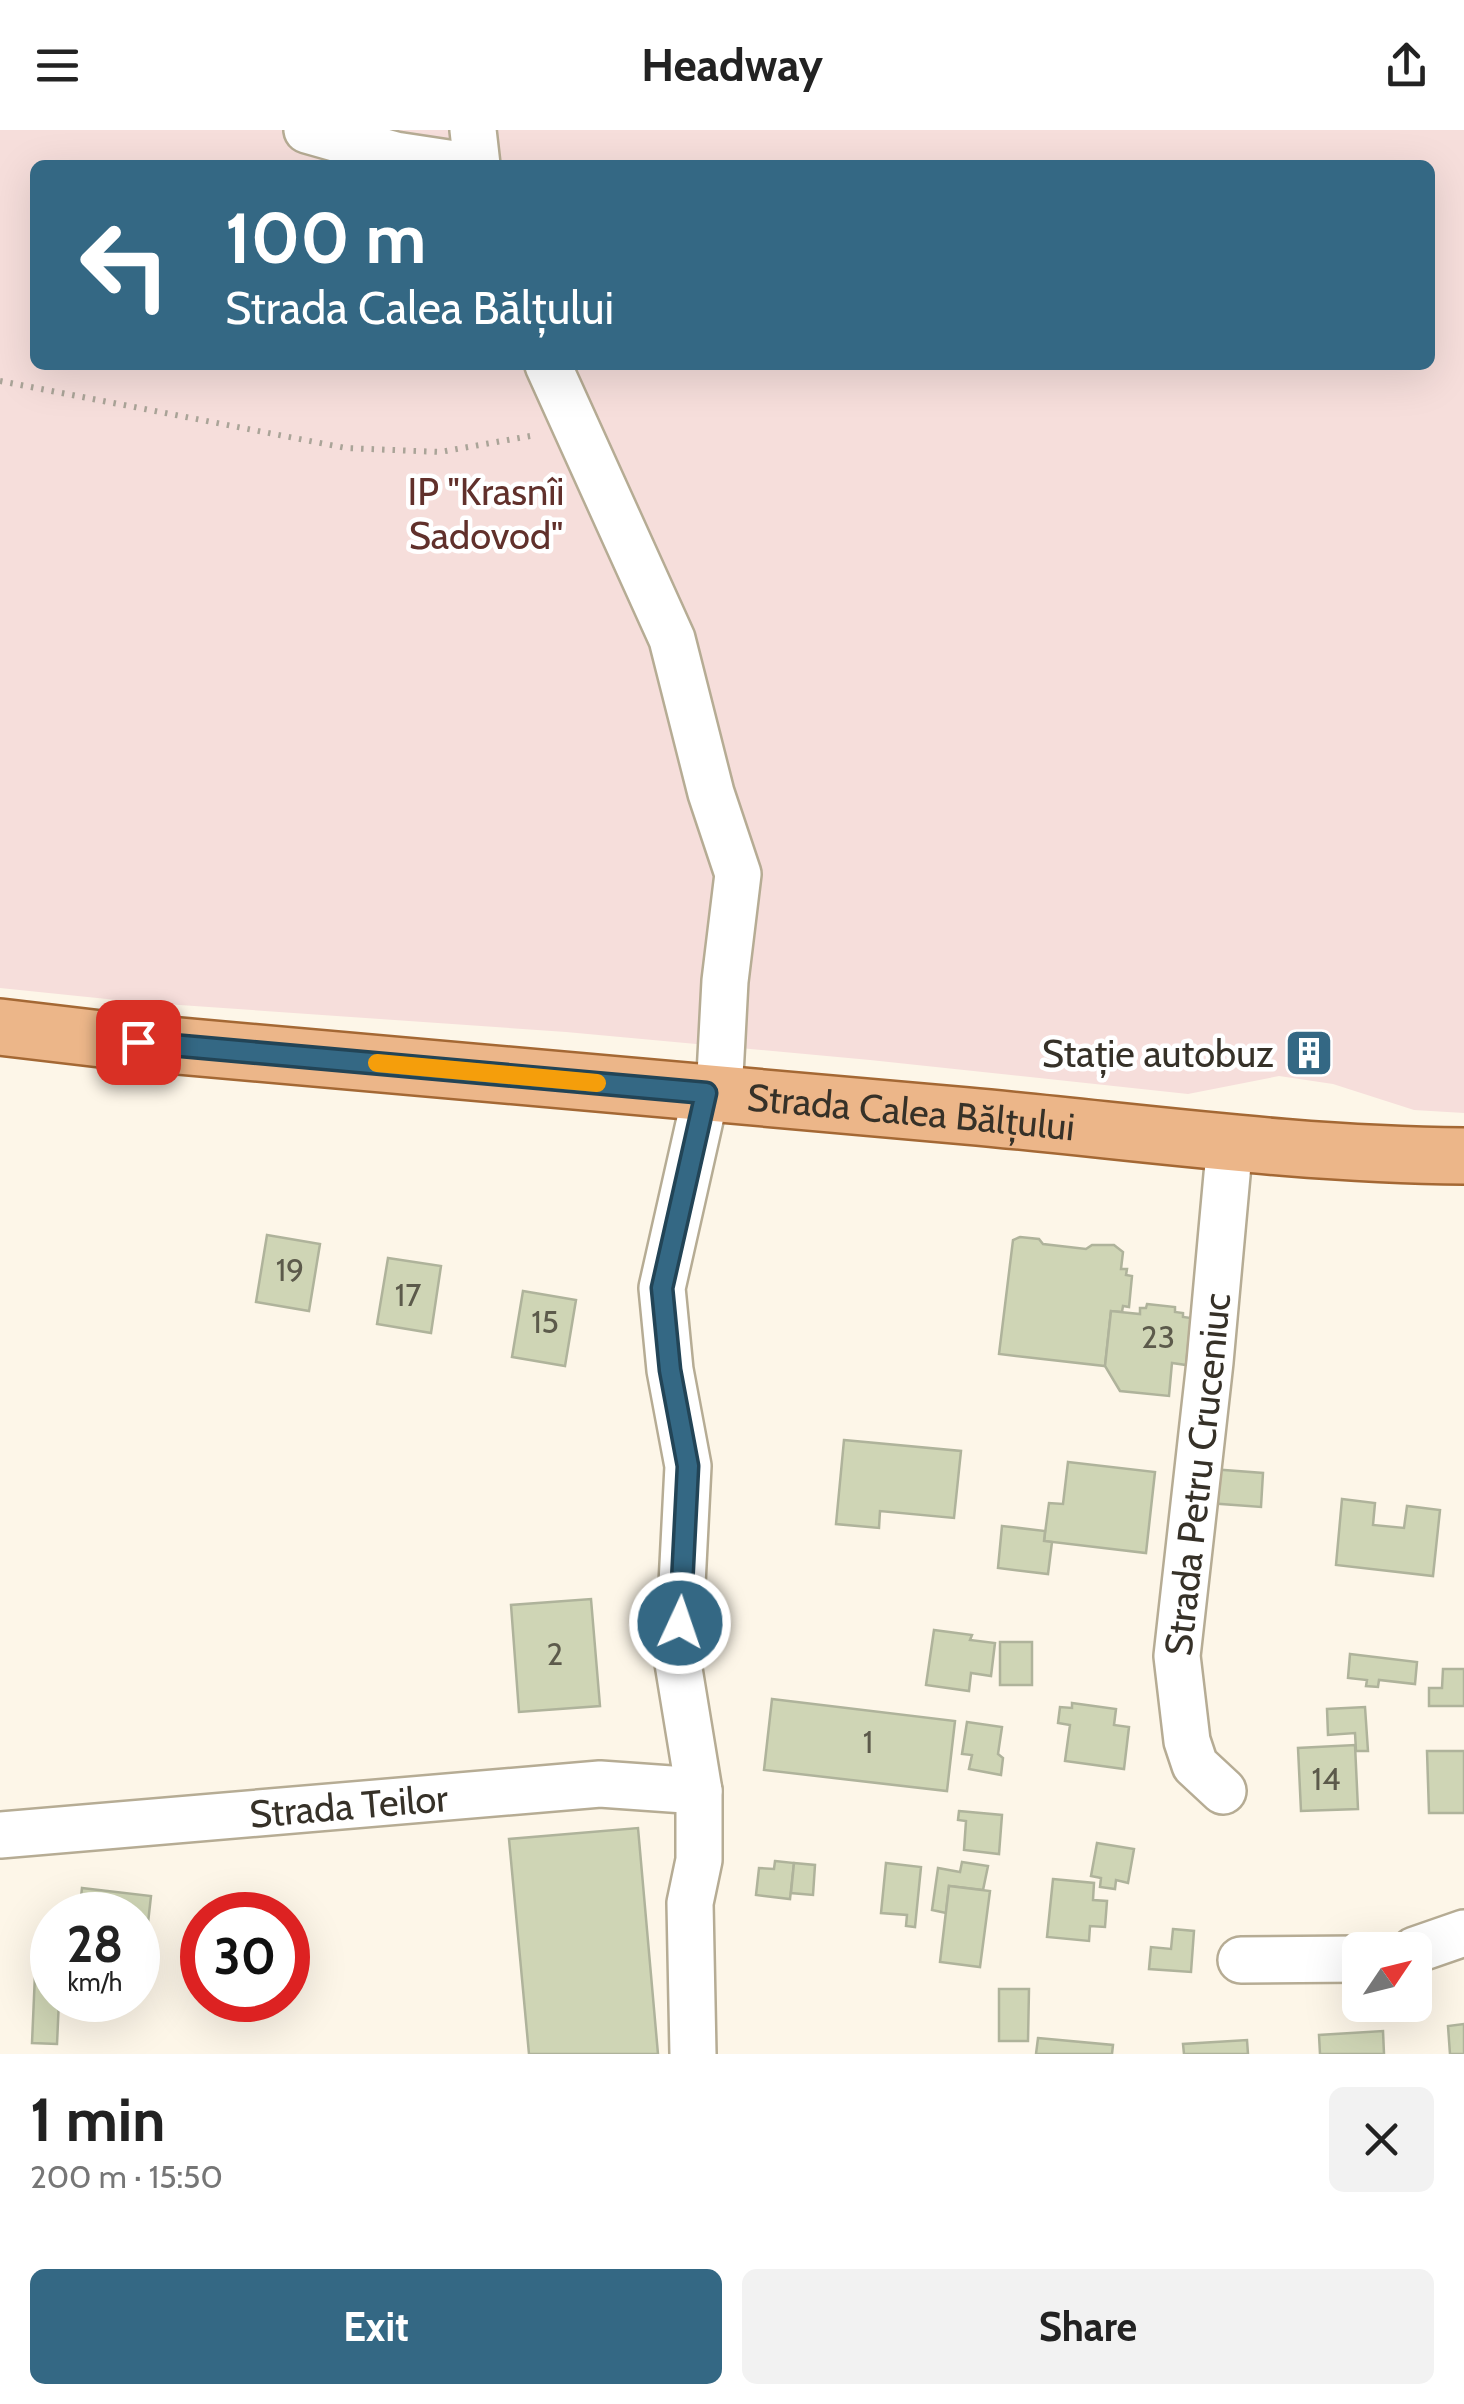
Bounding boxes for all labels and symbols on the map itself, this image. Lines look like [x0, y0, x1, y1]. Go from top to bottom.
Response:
park label: IP "Krasnîi Sadovod" [408, 468, 564, 559]
pin [96, 1000, 181, 1085]
building icon: Stație autobuz [1283, 1027, 1335, 1079]
place label: Stație autobuz [1042, 1030, 1274, 1078]
street label: Strada Calea Bălțului [745, 1073, 1077, 1150]
house number: 19 [276, 1250, 304, 1289]
house number: 17 [395, 1275, 421, 1314]
street label: Strada Petru Cruceniuc [1154, 1291, 1240, 1658]
house number: 15 [531, 1302, 559, 1341]
house number: 23 [1141, 1317, 1175, 1356]
position arrow [628, 1571, 732, 1675]
house number: 2 [547, 1634, 563, 1673]
house number: 1 [863, 1722, 873, 1761]
house number: 14 [1312, 1759, 1340, 1798]
street label: Strada Teilor [248, 1774, 450, 1837]
speed limit sign: 30 [180, 1892, 310, 2022]
north arrow [1342, 1932, 1432, 2022]

